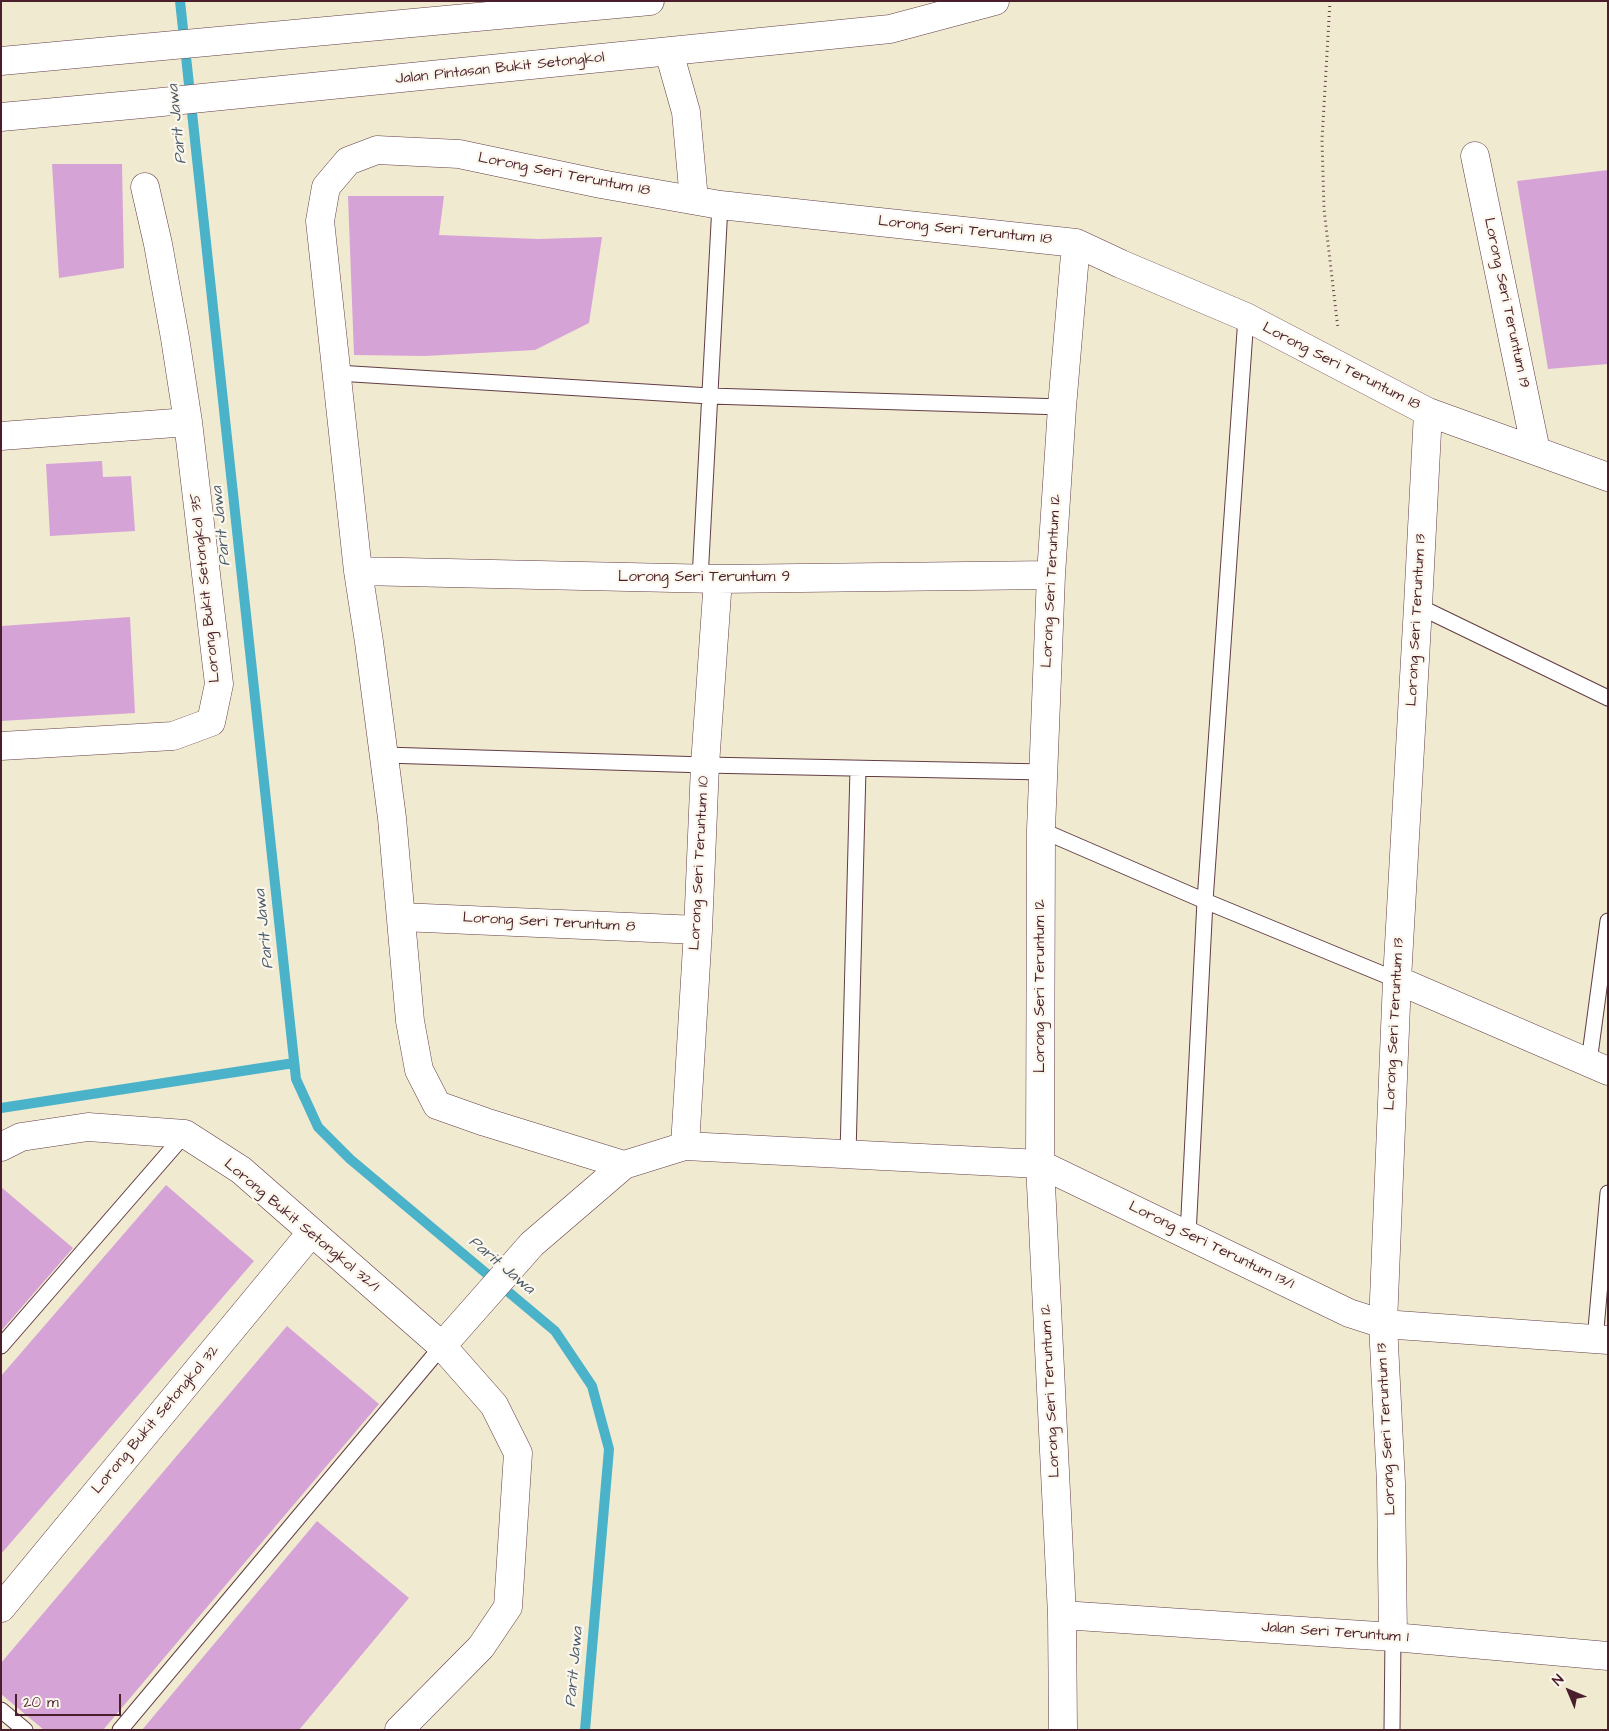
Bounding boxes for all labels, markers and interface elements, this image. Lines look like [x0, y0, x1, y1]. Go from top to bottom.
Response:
street label: Jalan Pintasan Bukit Setongkol [395, 49, 605, 89]
water label: Parit Jawa [164, 83, 192, 165]
street label: Lorong Seri Teruntum 18 [476, 149, 652, 201]
street label: Lorong Seri Teruntum 18 [877, 213, 1053, 249]
street label: Lorong Seri Teruntum 19 [1479, 216, 1533, 390]
street label: Lorong Seri Teruntum 18 [1259, 319, 1423, 415]
water label: Parit Jawa [208, 485, 236, 567]
street label: Lorong Bukit Setongkol 35 [187, 492, 225, 684]
street label: Lorong Seri Teruntum 12 [1038, 494, 1066, 668]
street label: Lorong Seri Teruntum 13 [1403, 533, 1431, 707]
street label: Lorong Seri Teruntum 9 [618, 569, 790, 587]
street label: Lorong Seri Teruntum 10 [686, 775, 714, 951]
water label: Parit Jawa [251, 888, 279, 970]
street label: Lorong Seri Teruntum 12 [1032, 899, 1050, 1073]
street label: Lorong Seri Teruntum 8 [462, 909, 636, 937]
street label: Lorong Seri Teruntum 13 [1381, 937, 1409, 1111]
street label: Lorong Bukit Setongkol 32/1 [220, 1156, 382, 1296]
street label: Lorong Seri Teruntum 13/1 [1125, 1198, 1297, 1294]
water label: Parit Jawa [464, 1233, 538, 1299]
street label: Lorong Seri Teruntum 12 [1037, 1304, 1065, 1478]
street label: Lorong Bukit Setongkol 32 [89, 1342, 223, 1498]
street label: Lorong Seri Teruntum 13 [1373, 1342, 1401, 1516]
street label: Jalan Seri Teruntum 1 [1261, 1619, 1409, 1647]
water label: Parit Jawa [562, 1626, 588, 1708]
north arrow [1544, 1666, 1594, 1716]
text: N [1548, 1670, 1569, 1691]
scale bar [18, 1684, 124, 1716]
text: 20 m [23, 1692, 59, 1713]

